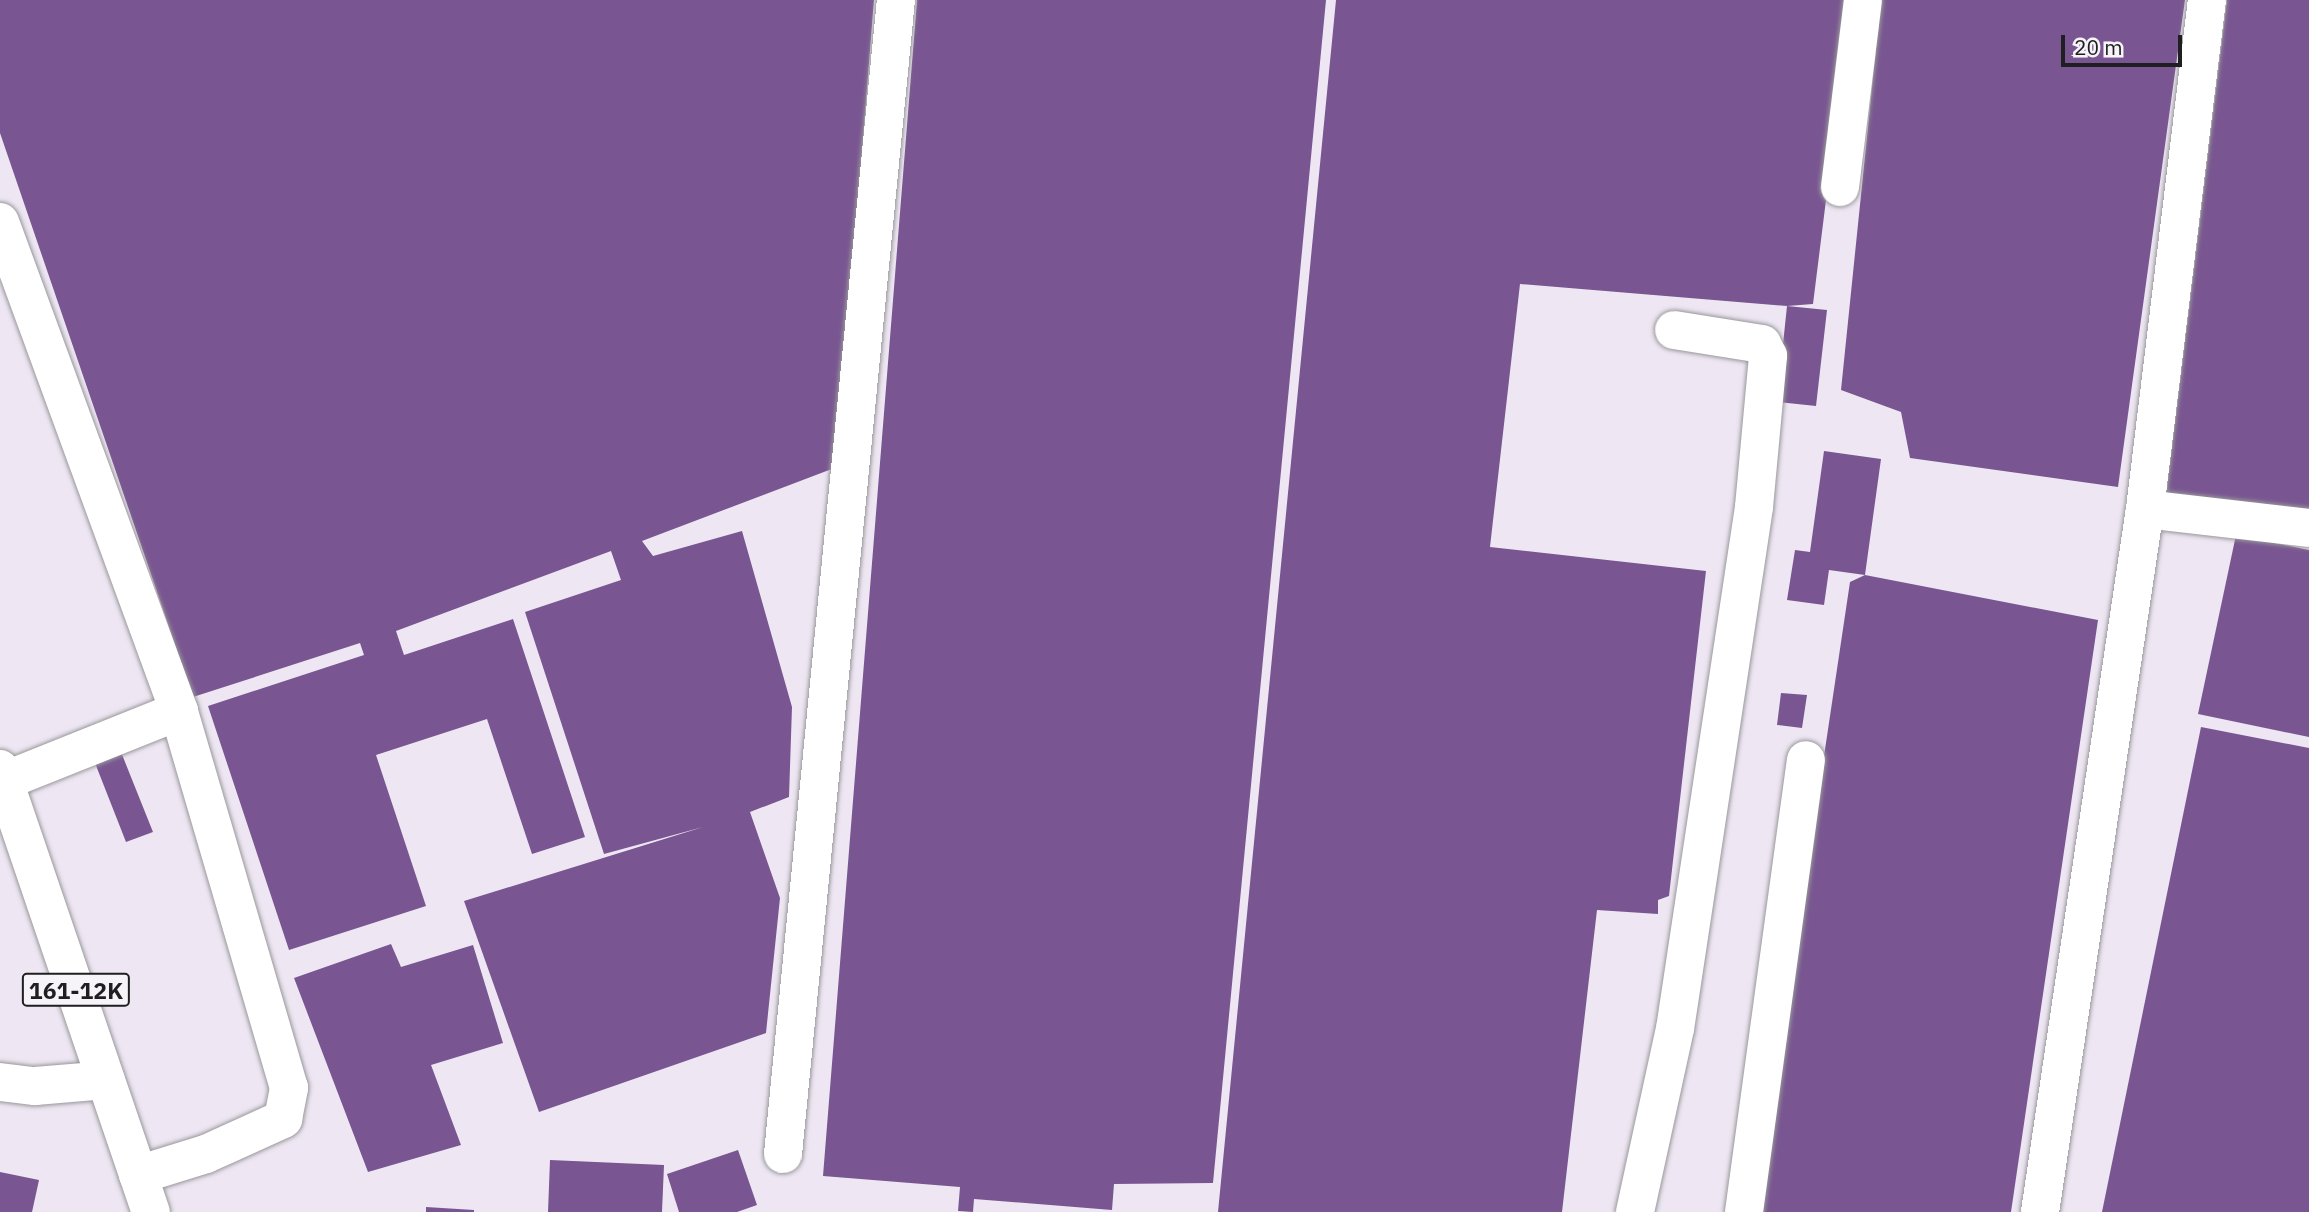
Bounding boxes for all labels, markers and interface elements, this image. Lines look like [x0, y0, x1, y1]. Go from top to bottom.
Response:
scale bar [2064, 21, 2185, 65]
text: 20 m [2074, 33, 2123, 61]
road number: 161-12K [22, 970, 130, 1009]

